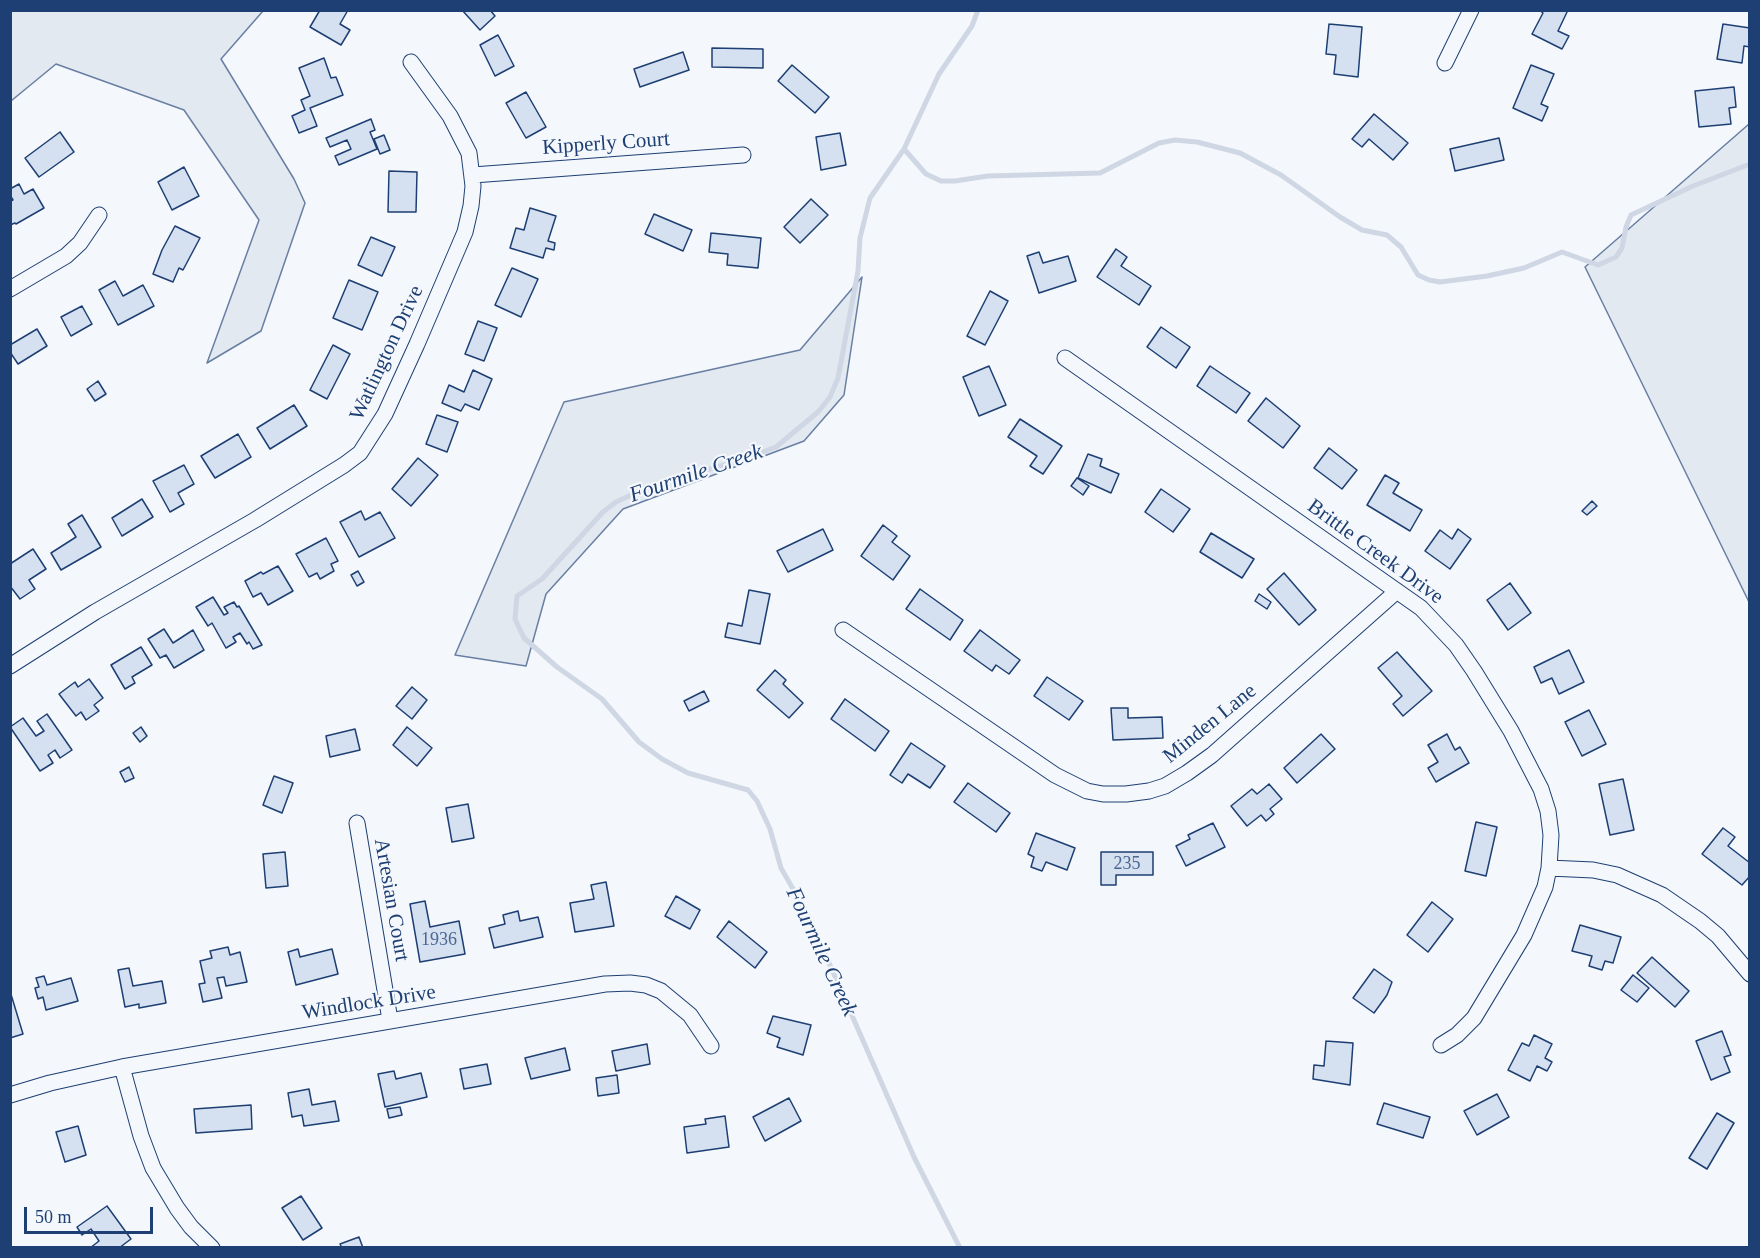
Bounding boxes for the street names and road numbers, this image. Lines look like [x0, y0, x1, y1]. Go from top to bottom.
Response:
street label: Kipperly Court [541, 127, 671, 161]
street label: Watlington Drive [345, 282, 429, 424]
street label: Brittle Creek Drive [1302, 494, 1448, 610]
street label: Minden Lane [1158, 679, 1262, 769]
street label: Artesian Court [368, 837, 414, 963]
street label: Windlock Drive [300, 980, 438, 1026]

